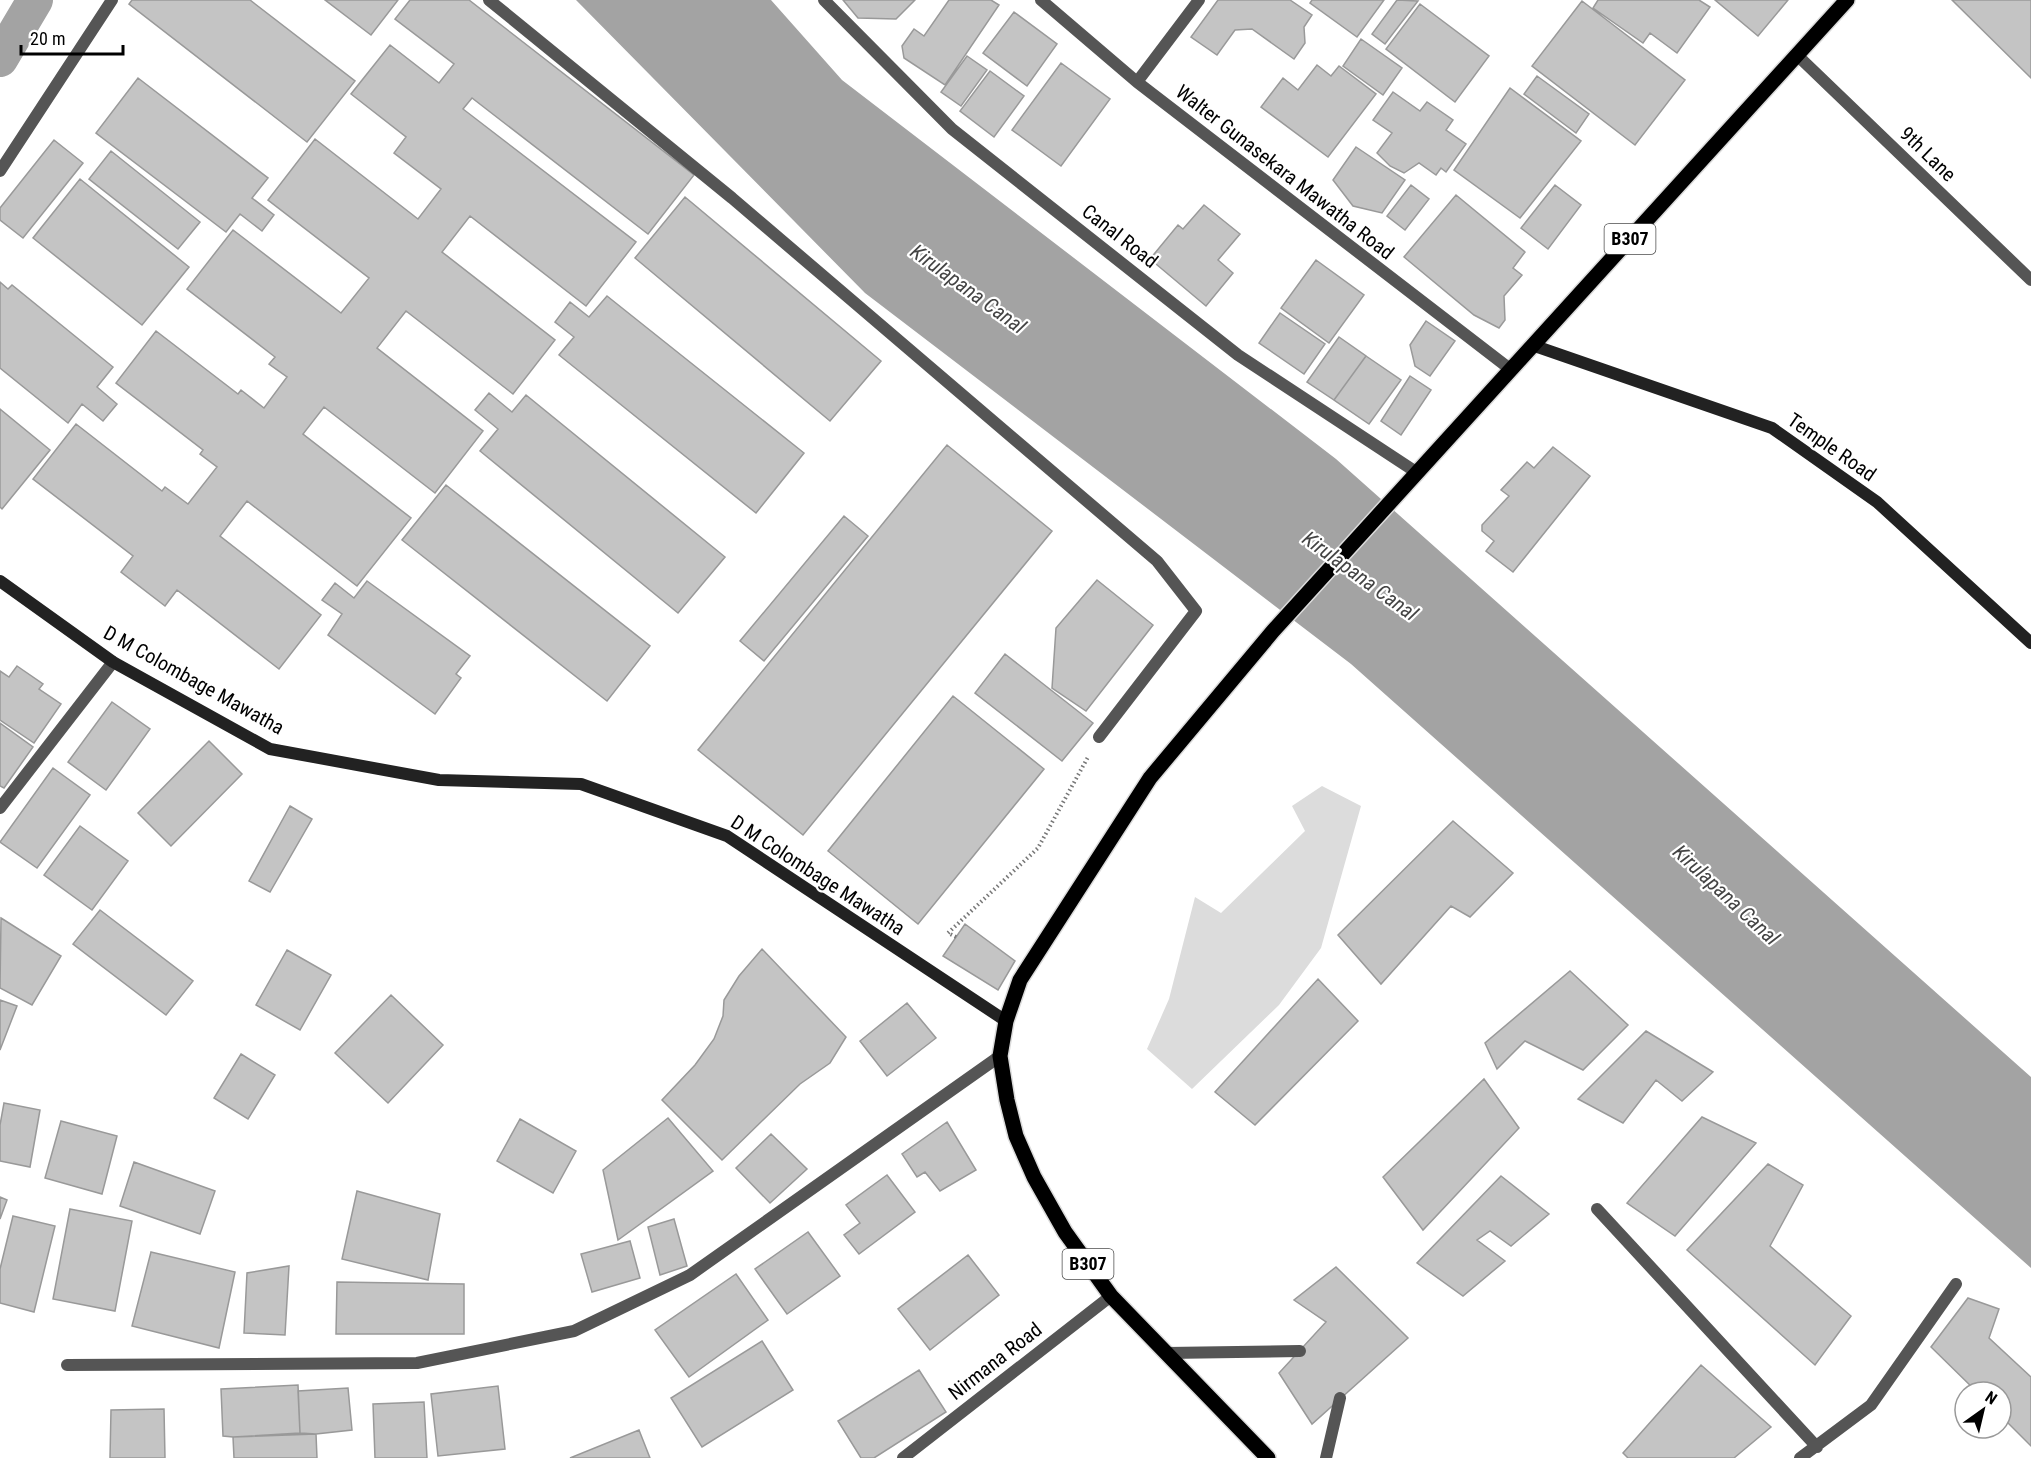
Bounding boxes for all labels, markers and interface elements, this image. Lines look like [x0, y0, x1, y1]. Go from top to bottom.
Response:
scale bar [21, 18, 123, 56]
text: 20 m [30, 28, 65, 49]
street label: Walter Gunasekara Mawatha Road [1171, 79, 1399, 265]
street label: 9th Lane [1895, 122, 1961, 186]
street label: Canal Road [1077, 199, 1163, 273]
road number: B307 [1604, 224, 1656, 254]
water label: Kirulapana Canal [906, 239, 1030, 339]
street label: Temple Road [1783, 408, 1881, 486]
water label: Kirulapana Canal [1298, 526, 1422, 626]
street label: D M Colombage Mawatha [100, 620, 288, 740]
street label: D M Colombage Mawatha [727, 810, 909, 940]
water label: Kirulapana Canal [1668, 840, 1784, 950]
road number: B307 [1062, 1249, 1114, 1279]
street label: Nirmana Road [944, 1317, 1046, 1405]
north arrow [1953, 1380, 2013, 1440]
text: N [1982, 1387, 2000, 1409]

